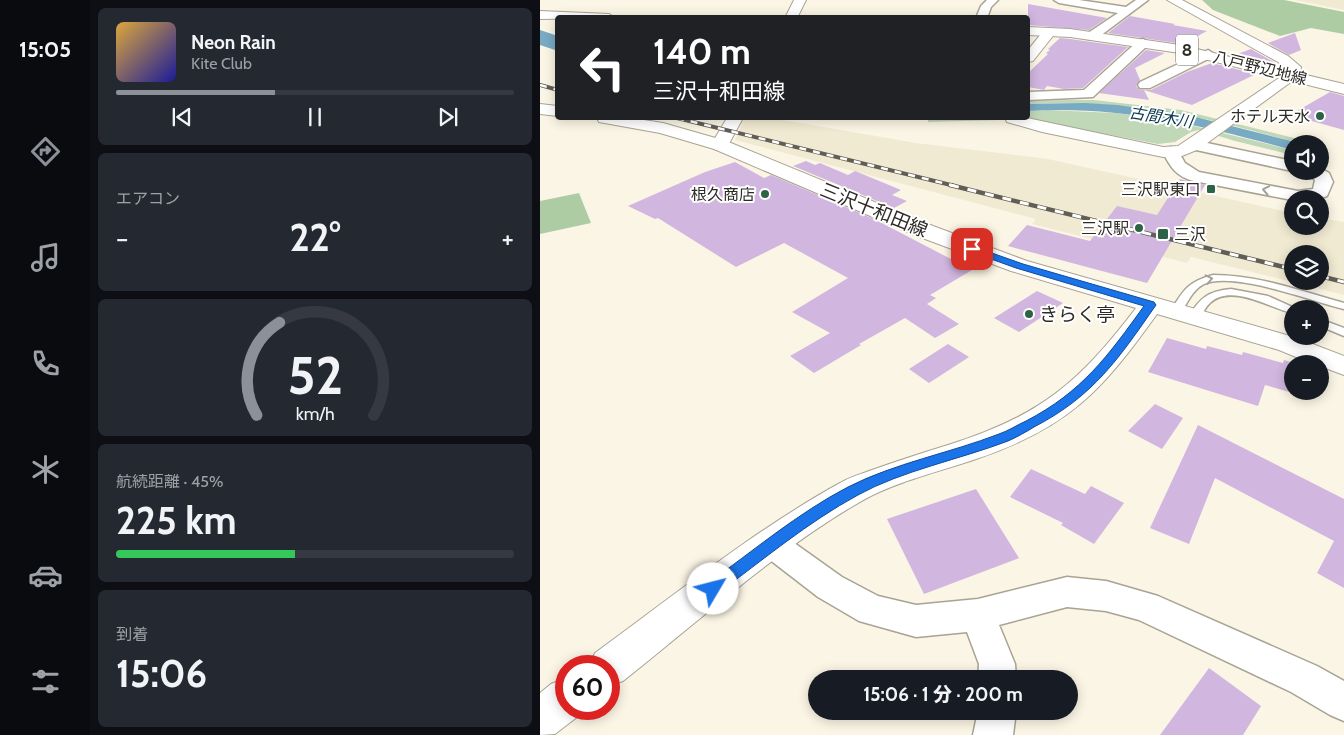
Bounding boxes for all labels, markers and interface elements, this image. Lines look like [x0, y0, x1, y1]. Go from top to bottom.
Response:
text: 140 m [653, 30, 751, 73]
text: Neon Rain [191, 31, 276, 54]
road number: 8 [1176, 34, 1198, 66]
icon: left [570, 35, 635, 100]
text: 15:05 [19, 36, 71, 63]
street label: 八戸野辺地線 [1211, 47, 1309, 89]
text: Kite Club [191, 54, 252, 73]
text: 三沢十和田線 [653, 78, 785, 105]
icon: previous [168, 103, 196, 131]
icon: pause [301, 103, 329, 131]
icon: next [434, 103, 462, 131]
water label: 古間木川 [1128, 103, 1196, 132]
place label: ホテル天水 [1230, 107, 1310, 126]
marker: ホテル天水 [1314, 110, 1326, 122]
icon: directions [28, 134, 63, 169]
map controls [1284, 135, 1329, 400]
button: sound [1284, 135, 1329, 180]
street label: 三沢十和田線 [817, 178, 931, 242]
place label: 三沢駅東口 [1121, 180, 1201, 199]
marker: 三沢駅東口 [1205, 183, 1217, 195]
place label: 根久商店 [691, 185, 755, 204]
one-way arrow [1262, 186, 1271, 196]
marker: 根久商店 [759, 188, 771, 200]
text: エアコン [116, 189, 180, 208]
button: search [1284, 190, 1329, 235]
text: 22° [289, 214, 341, 261]
place label: 三沢駅 [1081, 219, 1129, 238]
text: − [116, 221, 128, 255]
text: + [502, 221, 514, 255]
marker: 三沢駅 [1133, 222, 1145, 234]
place label: 三沢 [1174, 225, 1206, 244]
marker: 三沢 [1156, 227, 1170, 241]
pin [951, 228, 993, 270]
icon: arrive [958, 235, 986, 263]
icon: music [28, 240, 63, 275]
button: layers [1284, 245, 1329, 290]
one-way arrow [1205, 274, 1214, 285]
button: + [1284, 300, 1329, 345]
place label: きらく亭 [1039, 303, 1115, 326]
marker: きらく亭 [1023, 308, 1035, 320]
text: 52 [287, 344, 343, 407]
icon: phone [28, 346, 63, 381]
button: − [1284, 355, 1329, 400]
text: km/h [295, 403, 335, 424]
icon: climate [28, 452, 63, 487]
text: 航続距離 · 45% [116, 472, 223, 491]
text: 225 km [116, 497, 237, 544]
icon: car [28, 558, 63, 593]
position arrow [686, 562, 738, 614]
text: 到着 [116, 625, 148, 644]
text: 15:06 [116, 650, 207, 697]
speed limit sign: 60 [555, 655, 620, 720]
icon: filters [28, 664, 63, 699]
text: 15:06 · 1 分 · 200 m [863, 683, 1023, 706]

